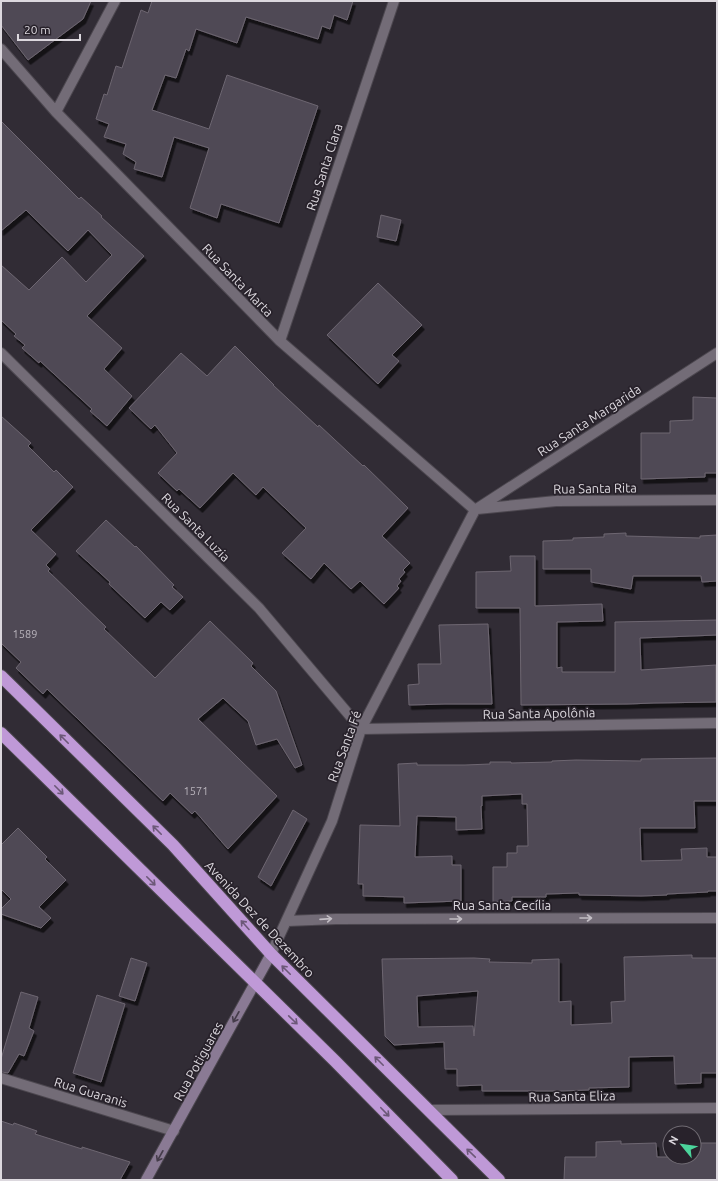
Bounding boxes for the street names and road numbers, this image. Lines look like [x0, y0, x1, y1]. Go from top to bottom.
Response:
street label: Rua Santa Clara [303, 122, 345, 212]
street label: Rua Santa Marta [200, 241, 276, 319]
street label: Rua Santa Margarida [535, 381, 643, 459]
street label: Rua Santa Rita [553, 480, 637, 496]
street label: Rua Santa Luzia [159, 490, 233, 564]
street label: Rua Santa Apolônia [482, 705, 596, 721]
street label: Rua Santa Fé [325, 708, 363, 784]
street label: Avenida Dez de Dezembro [203, 858, 317, 980]
street label: Rua Santa Cecília [453, 898, 551, 912]
street label: Rua Potiguares [171, 1019, 226, 1103]
street label: Rua Guaranis [53, 1074, 130, 1110]
street label: Rua Santa Eliza [528, 1088, 616, 1104]

